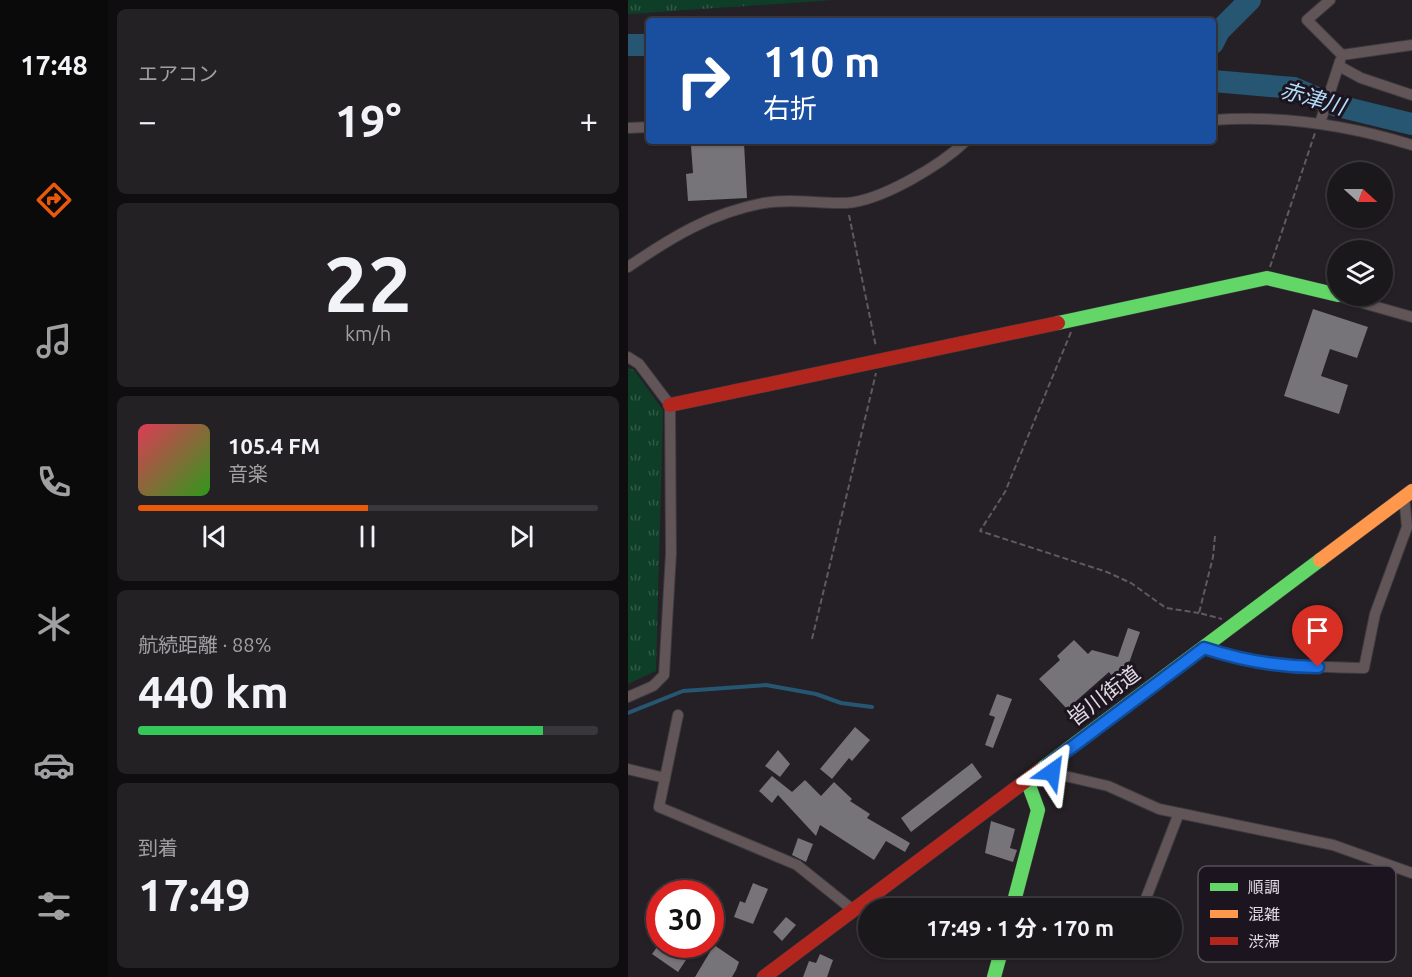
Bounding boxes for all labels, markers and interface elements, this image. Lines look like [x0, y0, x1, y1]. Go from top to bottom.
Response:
text: 110 m [763, 38, 880, 85]
icon: right [664, 42, 742, 120]
text: 17:48 [20, 50, 88, 80]
text: エアコン [138, 62, 218, 85]
water label: 赤津川 [1278, 76, 1350, 119]
text: 右折 [763, 93, 817, 123]
text: 19° [335, 95, 401, 146]
text: − [138, 102, 157, 139]
text: + [579, 102, 598, 139]
north arrow [1327, 162, 1393, 228]
map controls [1327, 162, 1393, 306]
icon: directions [33, 179, 75, 221]
text: 22 [324, 239, 412, 327]
button: layers [1327, 240, 1393, 306]
icon: music [33, 320, 75, 362]
text: km/h [345, 322, 391, 345]
text: 105.4 FM [228, 433, 320, 458]
icon: phone [33, 461, 75, 503]
text: 音楽 [228, 462, 268, 485]
icon: previous [198, 520, 231, 553]
icon: pause [351, 520, 384, 553]
icon: next [505, 520, 538, 553]
icon: climate [33, 603, 75, 645]
pin [1292, 605, 1343, 667]
icon: arrive [1301, 614, 1334, 647]
text: 航続距離 · 88% [138, 633, 271, 656]
street label: 皆川街道 [1063, 660, 1144, 730]
text: 440 km [138, 666, 289, 717]
position arrow [1020, 740, 1084, 804]
icon: car [33, 744, 75, 786]
text: 到着 [138, 836, 178, 859]
legend [1198, 866, 1396, 962]
text: 17:49 [138, 869, 251, 920]
text: 順調 [1248, 878, 1280, 896]
speed limit sign: 30 [646, 880, 724, 958]
icon: filters [33, 885, 75, 927]
text: 混雑 [1248, 905, 1280, 923]
text: 17:49 · 1 分 · 170 m [926, 915, 1114, 940]
text: 渋滞 [1248, 932, 1280, 950]

